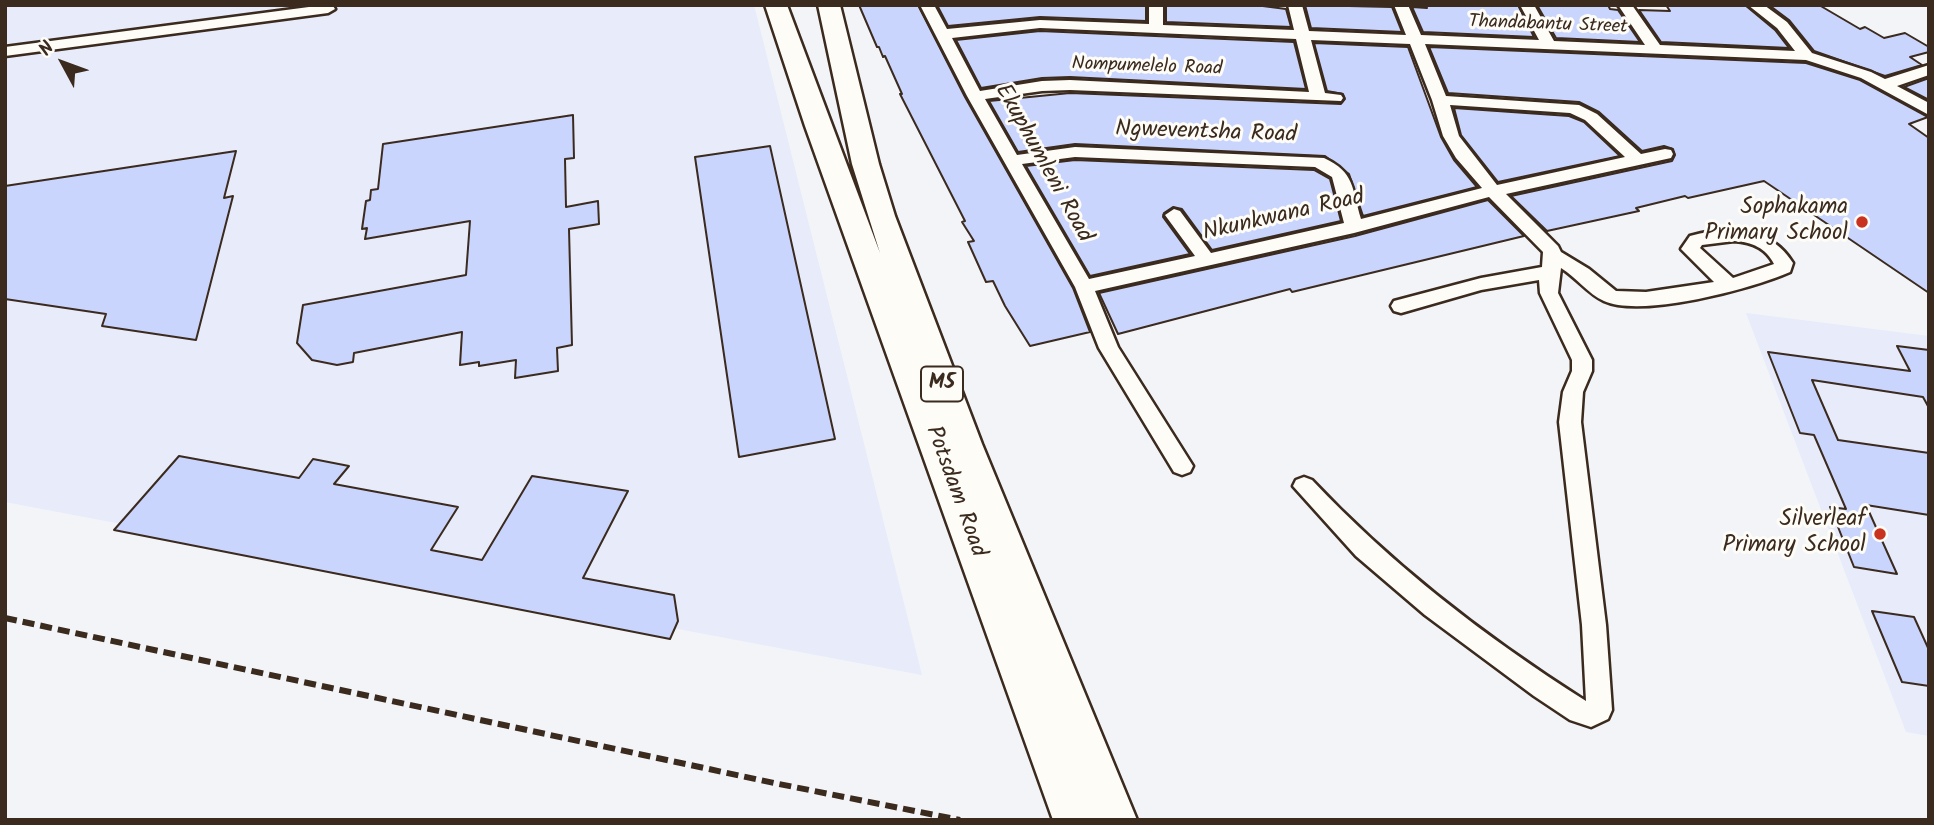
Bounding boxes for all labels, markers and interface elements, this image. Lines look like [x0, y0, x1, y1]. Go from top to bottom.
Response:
street label: Thandabantu Street [1468, 12, 1628, 40]
north arrow [28, 28, 98, 98]
text: N [32, 35, 62, 64]
street label: Nompumelelo Road [1071, 54, 1223, 82]
street label: Ekuphumleni Road [987, 80, 1097, 248]
street label: Ngweventsha Road [1115, 117, 1297, 151]
street label: Nkunkwana Road [1200, 185, 1368, 249]
place label: Sophakama Primary School [1704, 195, 1848, 249]
marker: Sophakama Primary School [1854, 214, 1870, 230]
road number: M5 [921, 366, 963, 402]
street label: Potsdam Road [918, 423, 990, 561]
place label: Silverleaf Primary School [1722, 507, 1866, 561]
marker: Silverleaf Primary School [1872, 526, 1888, 542]

